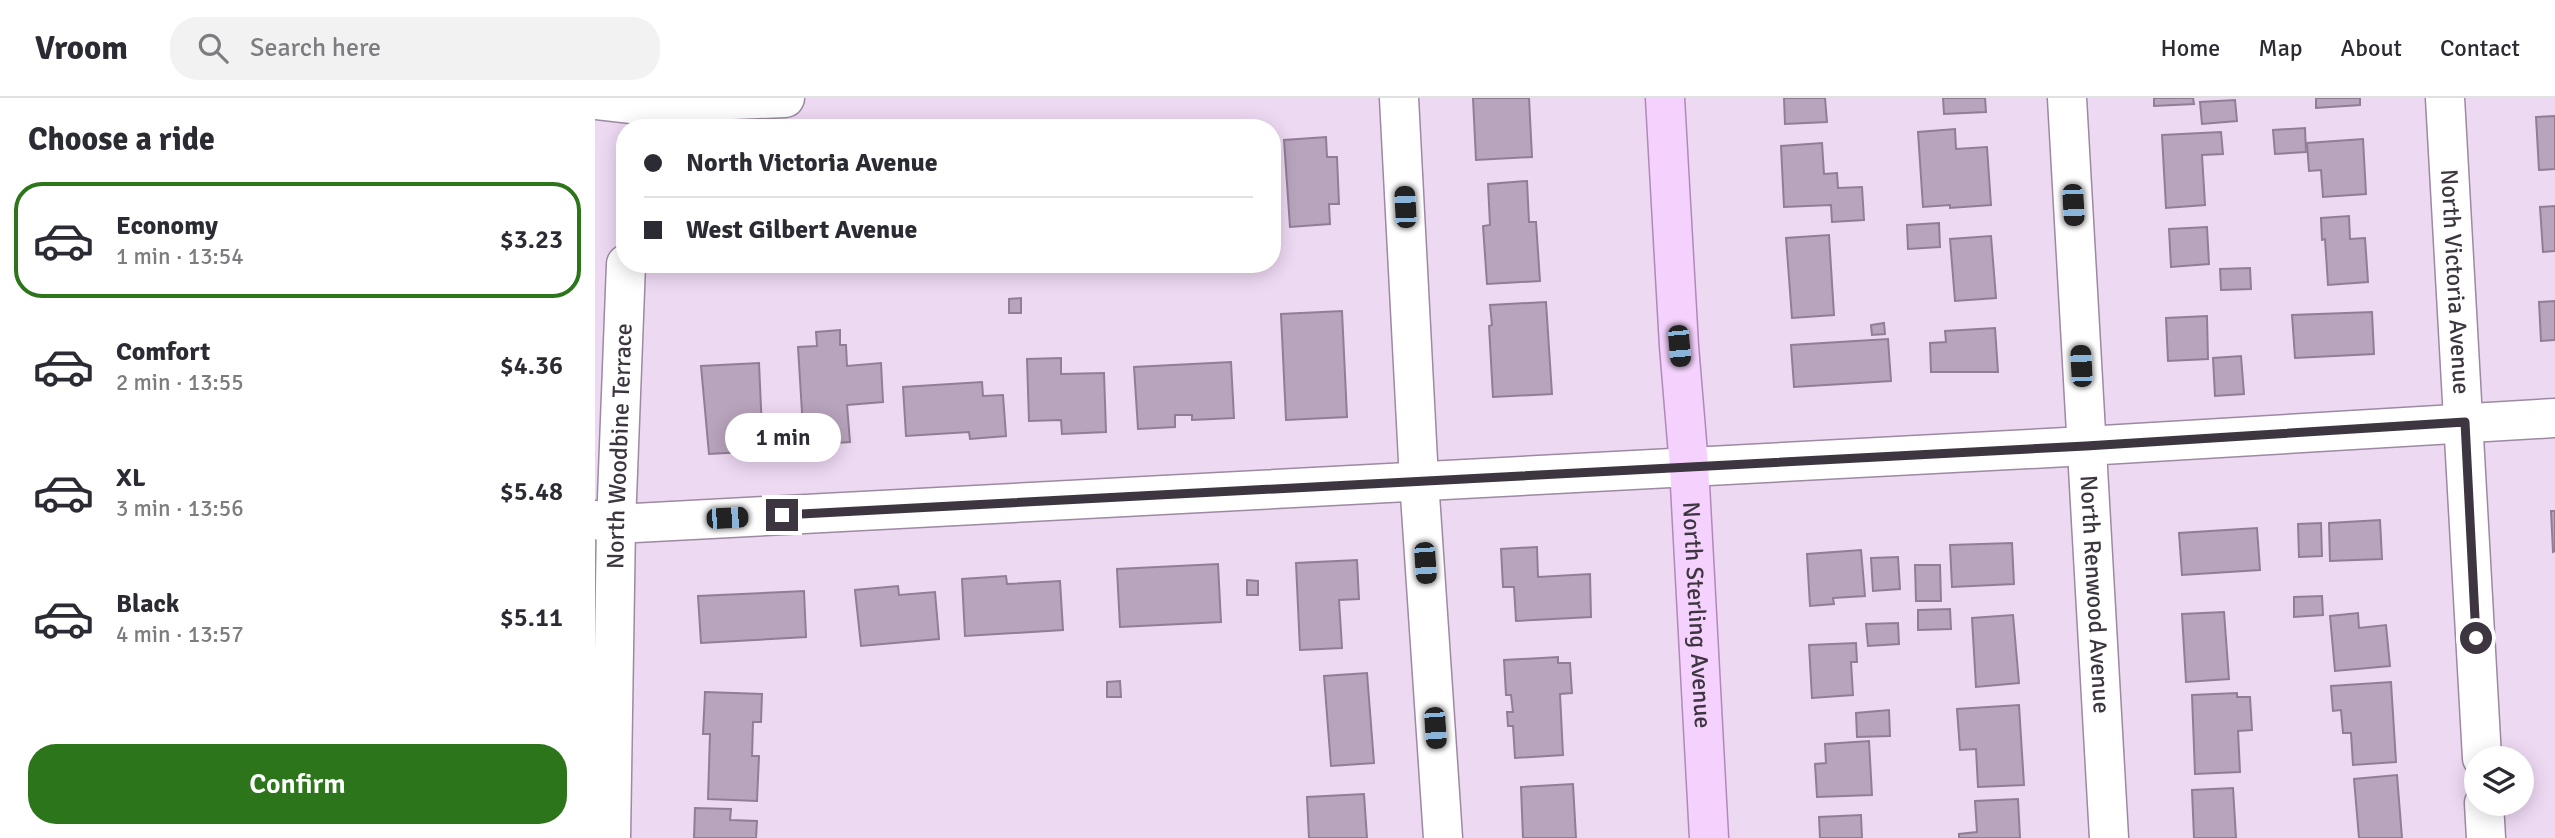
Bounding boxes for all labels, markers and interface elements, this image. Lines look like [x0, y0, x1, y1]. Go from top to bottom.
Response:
search box [170, 17, 660, 80]
text: Vroom [35, 28, 128, 69]
icon: search [194, 29, 232, 67]
text: Search here [250, 32, 381, 64]
text: Home [2160, 33, 2220, 63]
text: Map [2258, 33, 2303, 63]
text: About [2341, 33, 2402, 63]
text: Contact [2440, 33, 2520, 63]
text: Choose a ride [28, 120, 215, 159]
text: North Victoria Avenue [686, 147, 938, 179]
street label: North Victoria Avenue [2434, 168, 2477, 395]
car [2062, 183, 2085, 227]
car [1394, 185, 1417, 229]
icon: car [32, 209, 95, 272]
text: Economy [116, 210, 218, 242]
text: West Gilbert Avenue [686, 214, 917, 246]
text: $3.23 [500, 224, 563, 256]
text: 1 min · 13:54 [116, 242, 244, 271]
street label: North Woodbine Terrace [600, 322, 639, 569]
car [1667, 324, 1692, 368]
icon: car [32, 335, 95, 398]
text: Comfort [116, 336, 210, 368]
car [2070, 344, 2093, 388]
text: $4.36 [500, 350, 563, 382]
text: 2 min · 13:55 [116, 368, 244, 397]
callout: 1 min [724, 414, 840, 462]
text: 1 min [755, 423, 811, 452]
icon: car [32, 461, 95, 524]
text: XL [116, 462, 146, 494]
street label: North Renwood Avenue [2073, 474, 2117, 714]
text: $5.48 [500, 476, 563, 508]
text: 3 min · 13:56 [116, 494, 244, 523]
route end [766, 499, 798, 531]
street label: North Sterling Avenue [1676, 501, 1718, 729]
car [706, 506, 749, 530]
car [1414, 541, 1437, 585]
icon: car [32, 587, 95, 650]
text: Black [116, 588, 179, 620]
text: $5.11 [500, 602, 563, 634]
text: 4 min · 13:57 [116, 620, 244, 649]
route start [2460, 622, 2492, 654]
car [1424, 706, 1447, 750]
button: Confirm [28, 744, 567, 824]
map controls [2464, 746, 2534, 816]
button: layers [2464, 746, 2534, 816]

